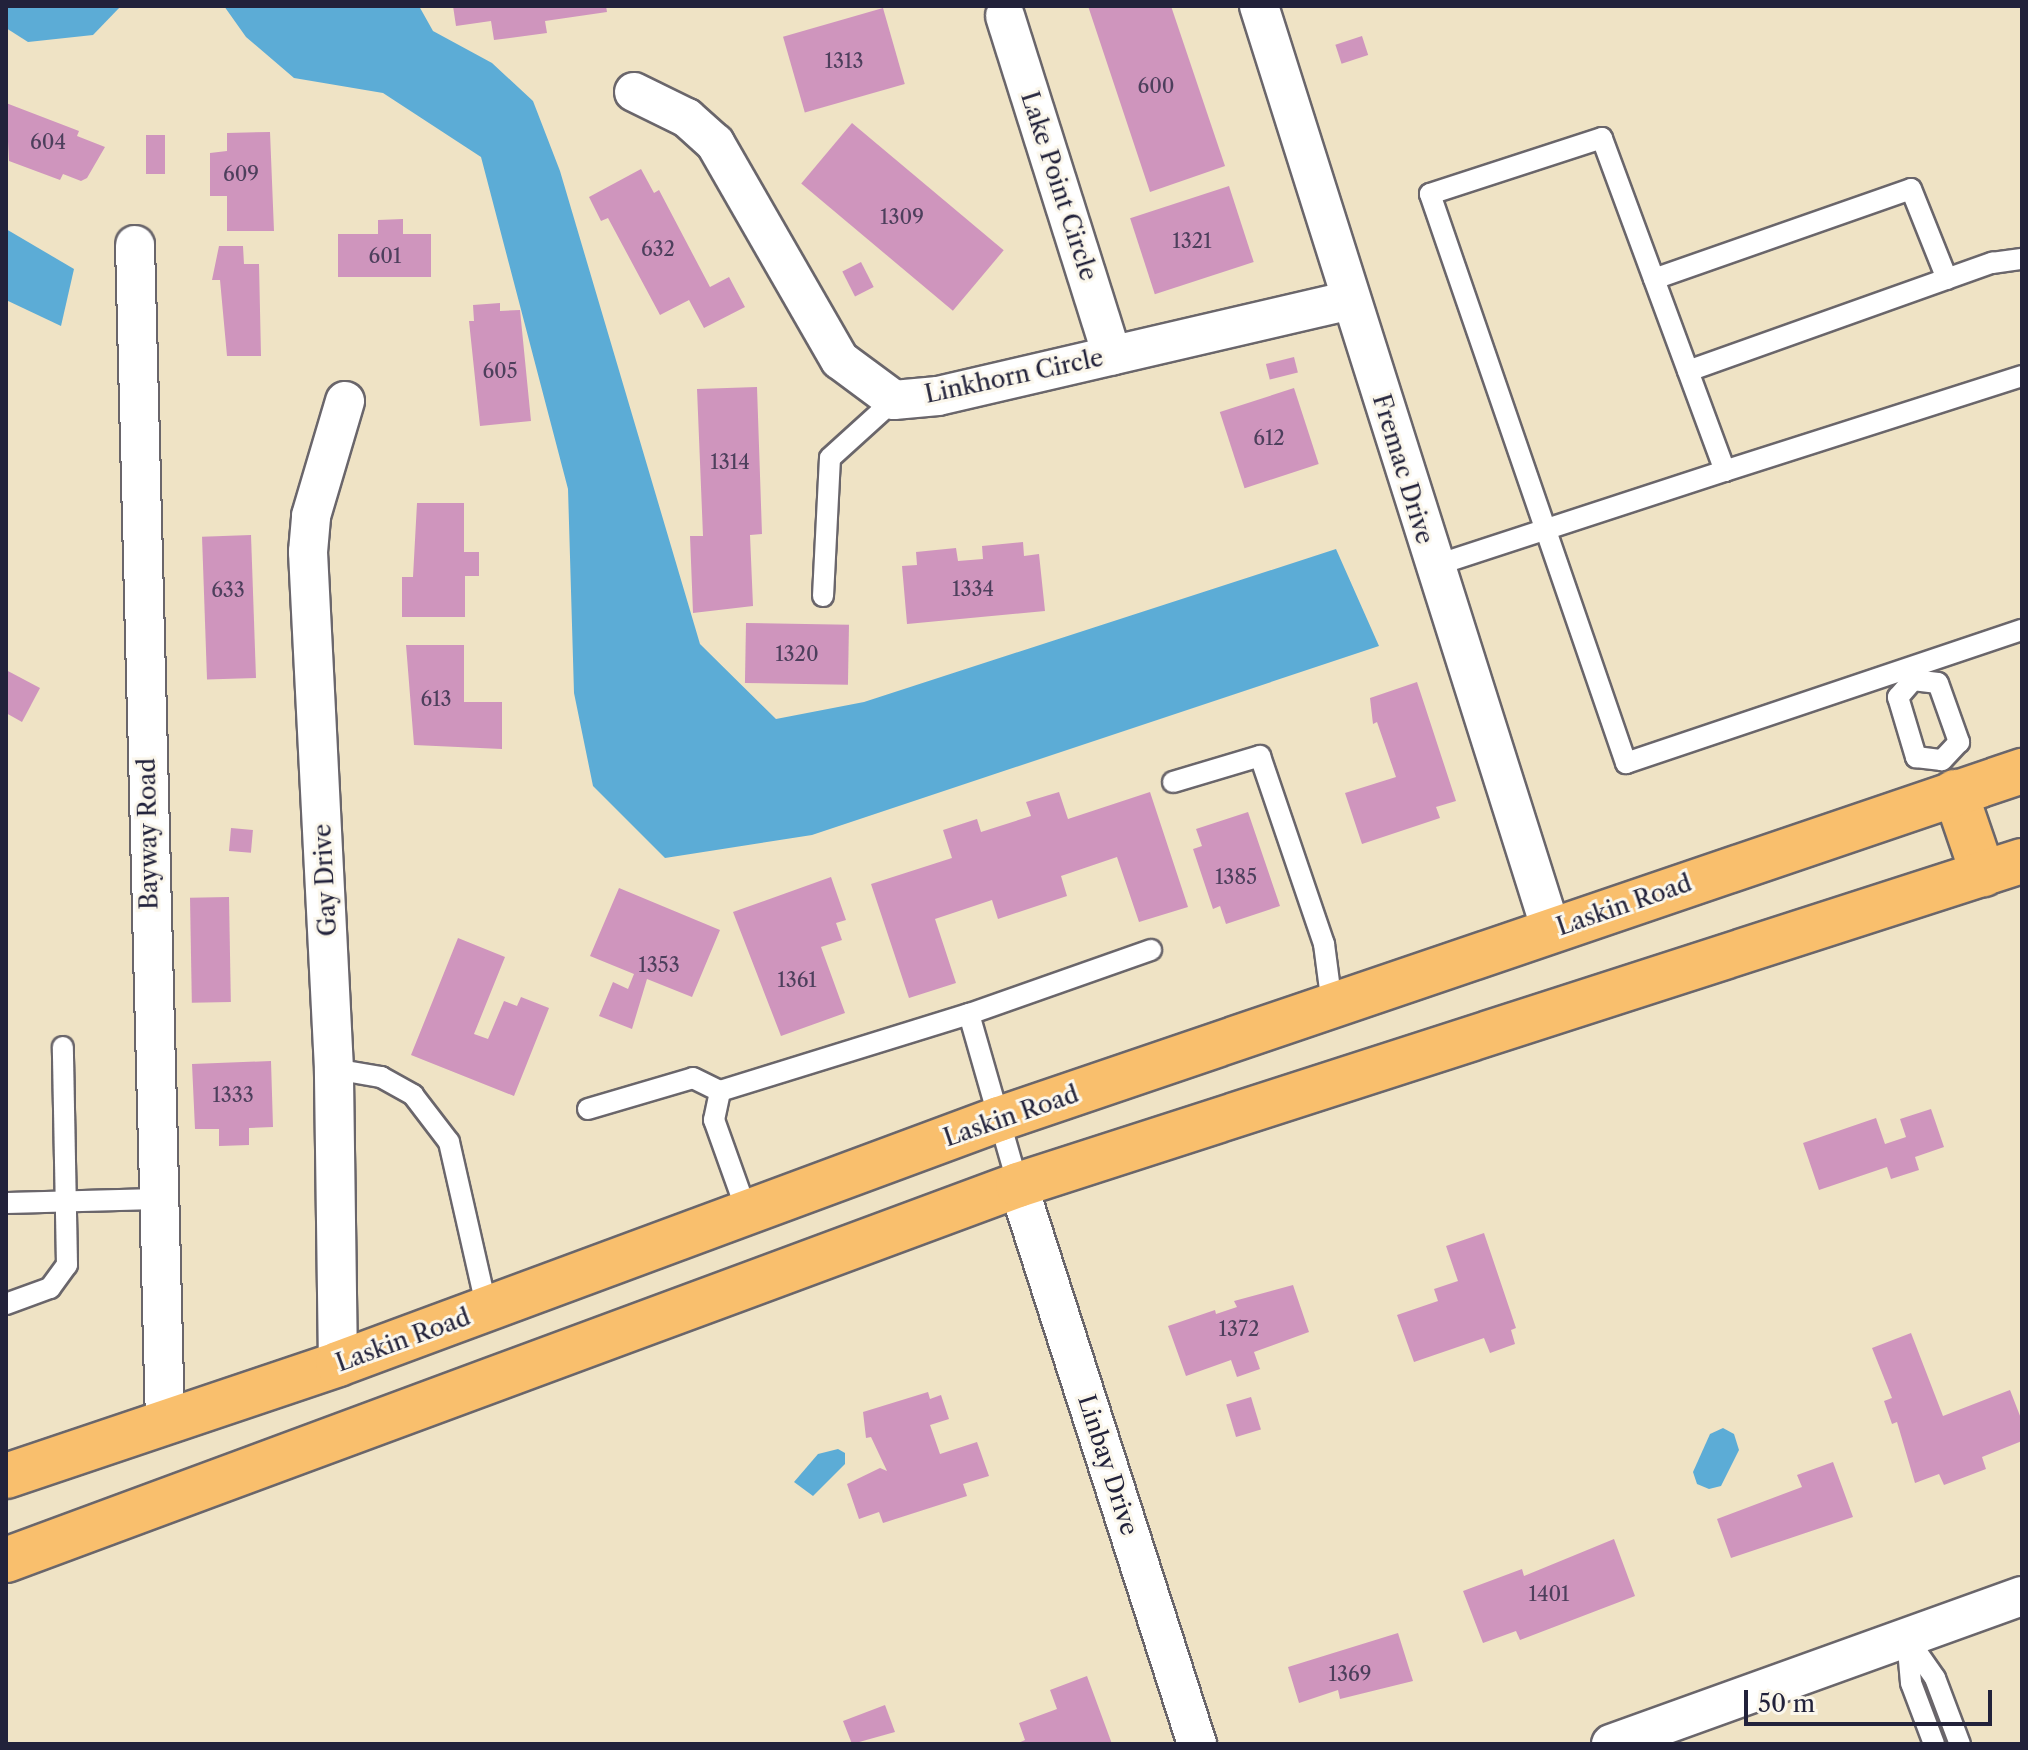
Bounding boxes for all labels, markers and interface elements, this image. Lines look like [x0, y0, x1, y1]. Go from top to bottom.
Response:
house number: 1313 [825, 49, 863, 73]
house number: 600 [1137, 74, 1175, 98]
street label: Lake Point Circle [1015, 88, 1103, 284]
house number: 604 [30, 130, 66, 154]
house number: 609 [223, 162, 259, 186]
house number: 1309 [880, 205, 924, 229]
house number: 1321 [1172, 229, 1212, 253]
house number: 632 [641, 237, 675, 261]
house number: 601 [369, 244, 401, 268]
street label: Linkhorn Circle [922, 343, 1106, 409]
house number: 605 [482, 359, 518, 383]
street label: Fremac Drive [1367, 391, 1439, 547]
house number: 612 [1253, 426, 1285, 450]
house number: 1314 [710, 450, 750, 474]
house number: 1334 [952, 577, 994, 601]
house number: 633 [211, 578, 245, 602]
house number: 1320 [775, 642, 819, 666]
house number: 613 [420, 687, 452, 711]
street label: Bayway Road [132, 757, 164, 911]
street label: Gay Drive [308, 823, 342, 937]
house number: 1385 [1215, 865, 1257, 889]
street label: Laskin Road [1553, 868, 1695, 942]
house number: 1353 [638, 953, 680, 977]
house number: 1361 [777, 968, 817, 992]
street label: Laskin Road [940, 1079, 1082, 1153]
house number: 1333 [212, 1083, 254, 1107]
street label: Laskin Road [332, 1302, 474, 1378]
house number: 1372 [1219, 1317, 1259, 1341]
street label: Linbay Drive [1072, 1391, 1144, 1539]
house number: 1401 [1528, 1582, 1570, 1606]
house number: 1369 [1329, 1662, 1371, 1686]
scale bar [1748, 1674, 1996, 1724]
text: 50 m [1758, 1689, 1815, 1718]

